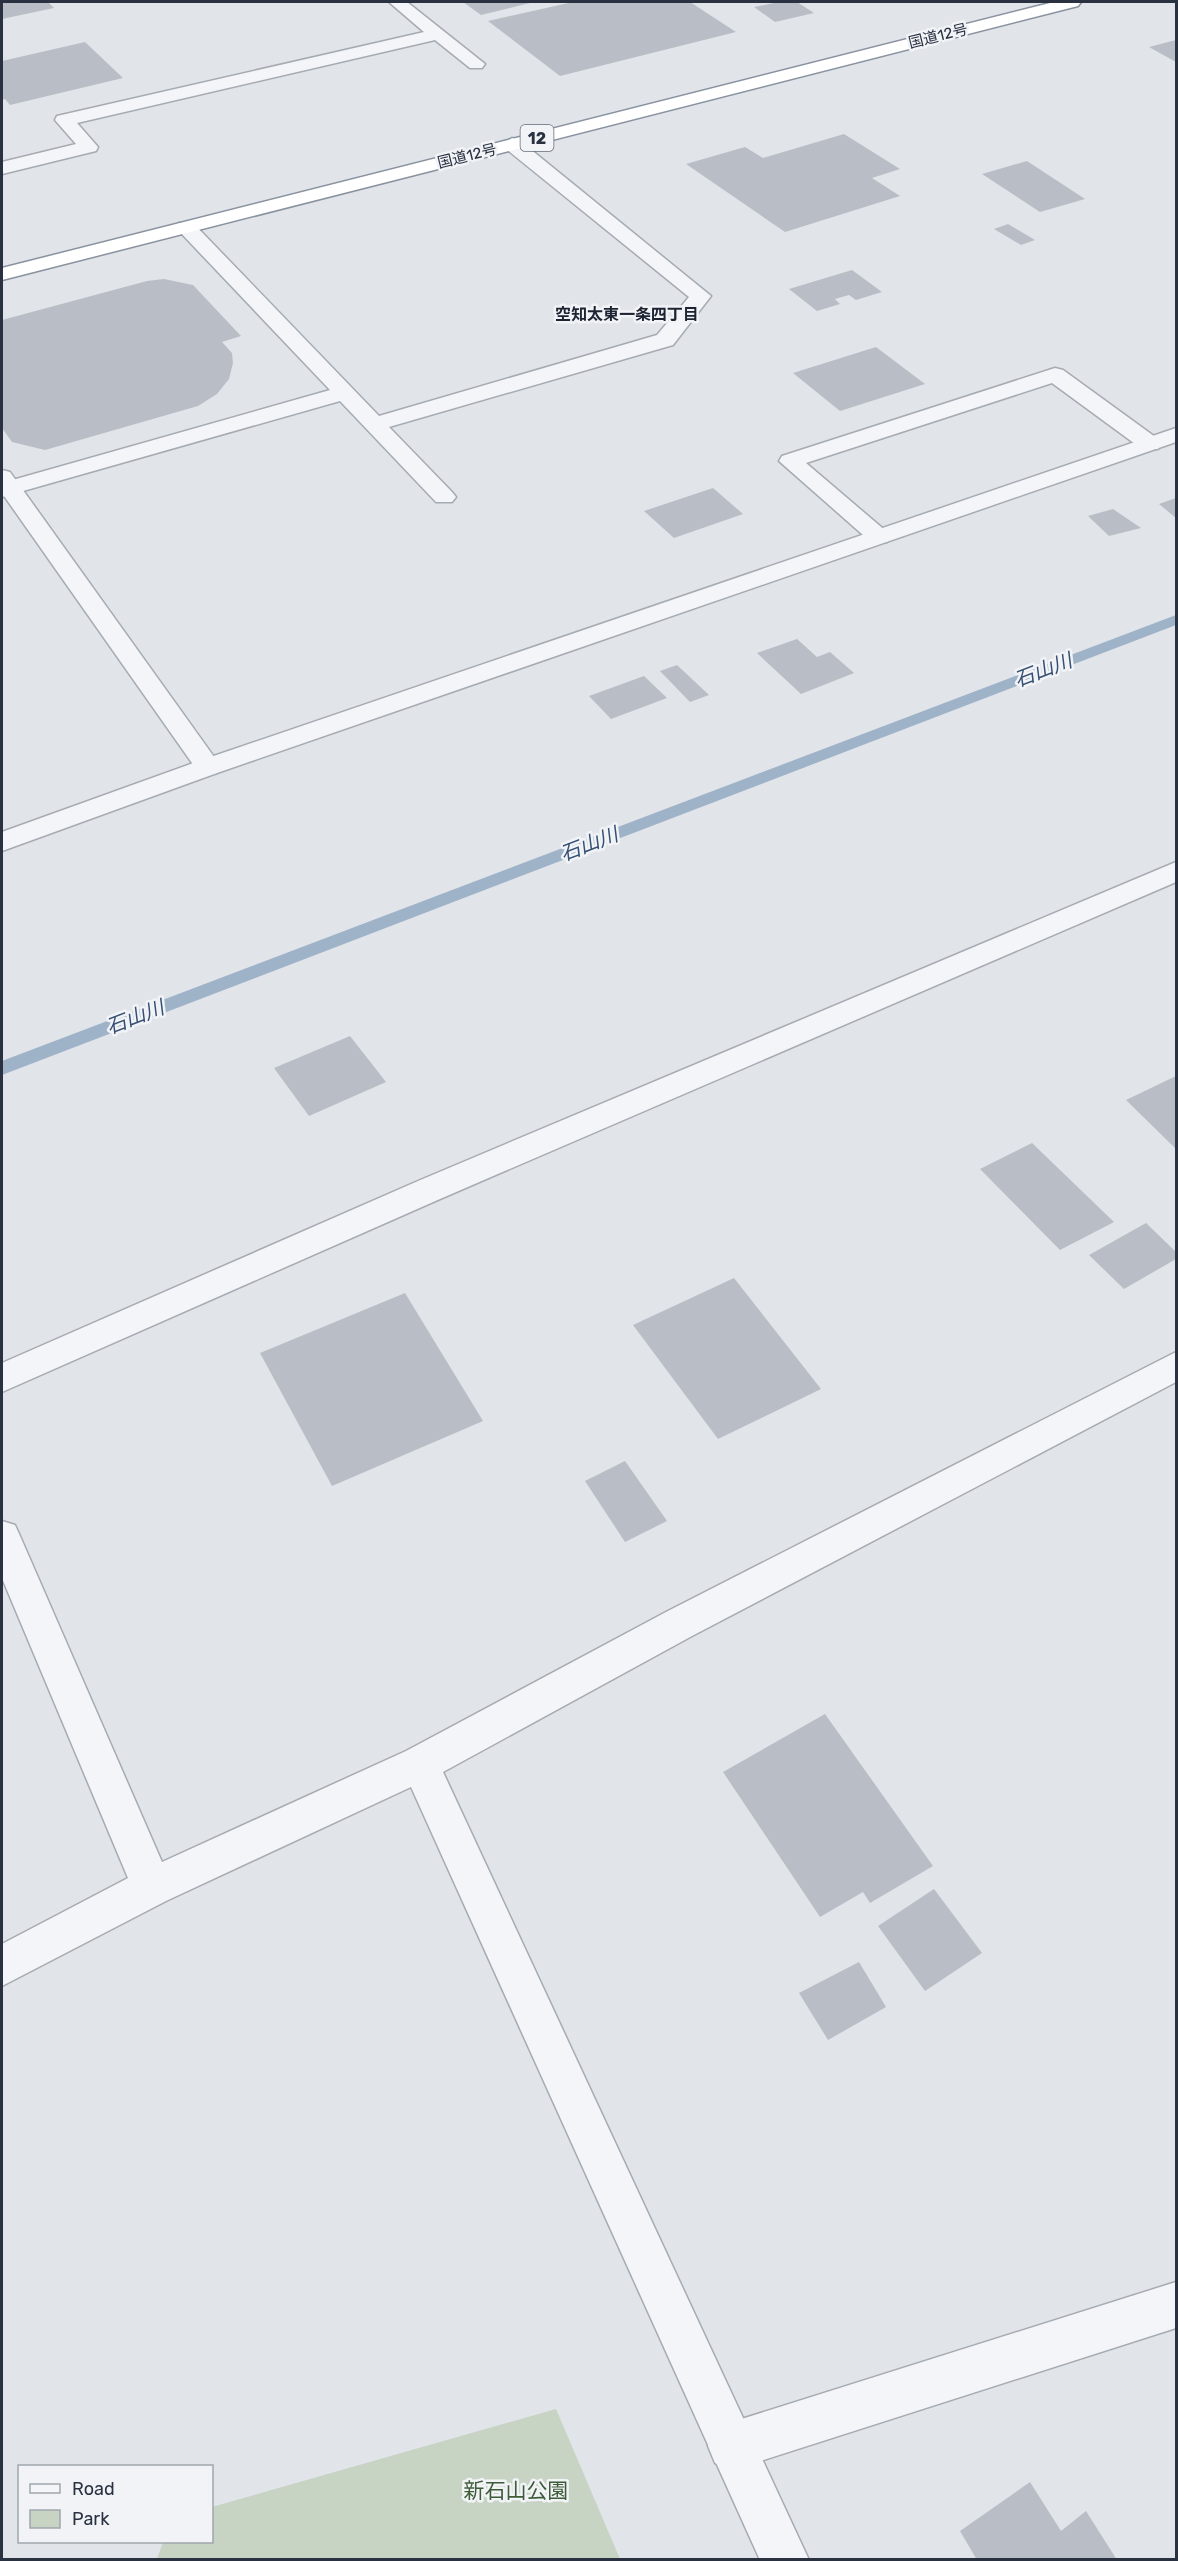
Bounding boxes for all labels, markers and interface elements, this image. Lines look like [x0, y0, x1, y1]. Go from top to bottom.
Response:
street label: 国道12号 [907, 20, 969, 52]
road number: 12 [520, 125, 554, 151]
street label: 国道12号 [436, 140, 498, 172]
district label: 空知太東一条四丁目 [555, 305, 699, 324]
water label: 石山川 [1011, 647, 1077, 692]
water label: 石山川 [557, 821, 623, 866]
water label: 石山川 [103, 994, 169, 1039]
legend [18, 2465, 213, 2543]
text: Road [72, 2478, 115, 2500]
park label: 新石山公園 [464, 2478, 569, 2503]
text: Park [72, 2508, 110, 2530]

